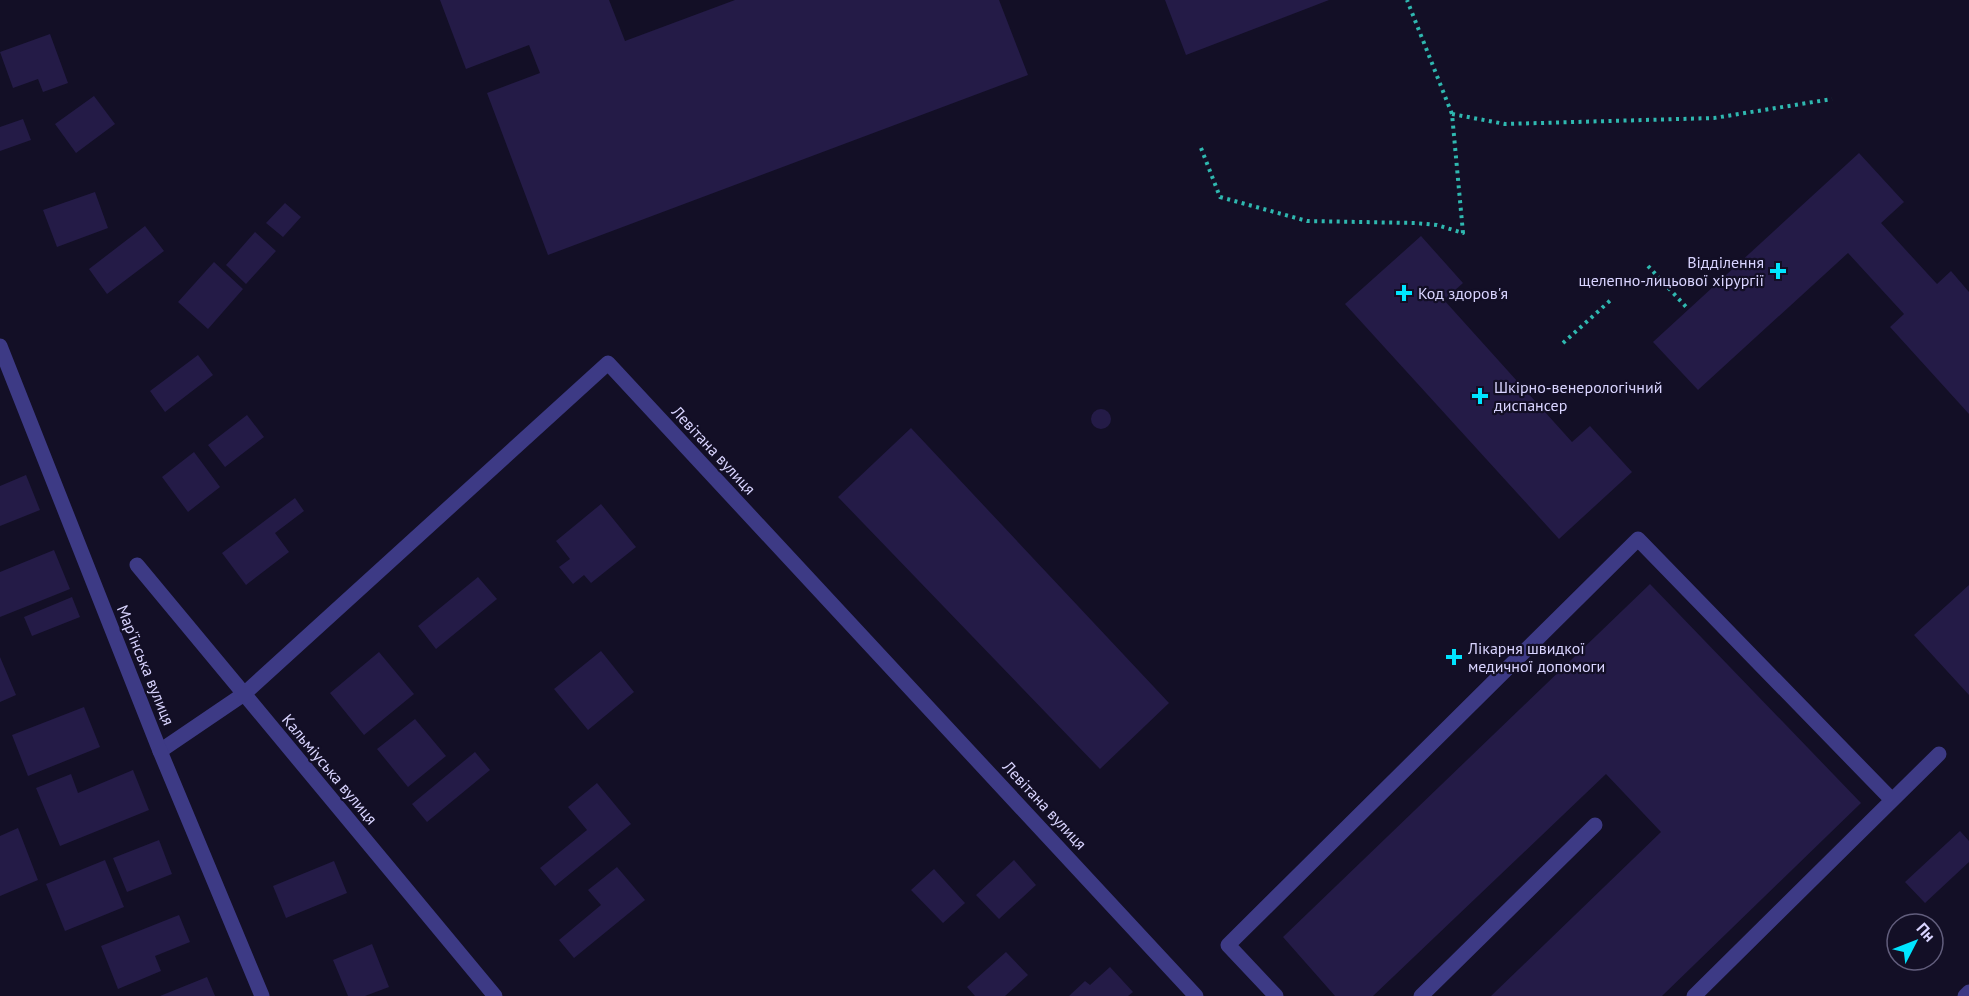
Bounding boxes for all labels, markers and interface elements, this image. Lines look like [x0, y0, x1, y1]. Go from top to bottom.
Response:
place label: Відділення щелепно-лицьової хірургії [1579, 252, 1764, 290]
marker: Відділення щелепно-лицьової хірургії [1769, 262, 1787, 280]
place label: Код здоров'я [1418, 283, 1508, 303]
marker: Код здоров'я [1395, 284, 1413, 302]
place label: Шкірно-венерологічний диспансер [1494, 377, 1662, 415]
marker: Шкірно-венерологічний диспансер [1471, 387, 1489, 405]
street label: Левітана вулиця [667, 401, 760, 498]
street label: Мар'їнська вулиця [113, 602, 179, 728]
place label: Лікарня швидкої медичної допомоги [1467, 638, 1605, 676]
marker: Лікарня швидкої медичної допомоги [1445, 648, 1463, 666]
street label: Кальміуська вулиця [278, 710, 382, 828]
street label: Левітана вулиця [998, 756, 1091, 853]
north arrow [1885, 912, 1945, 972]
text: Пн [1912, 918, 1940, 946]

